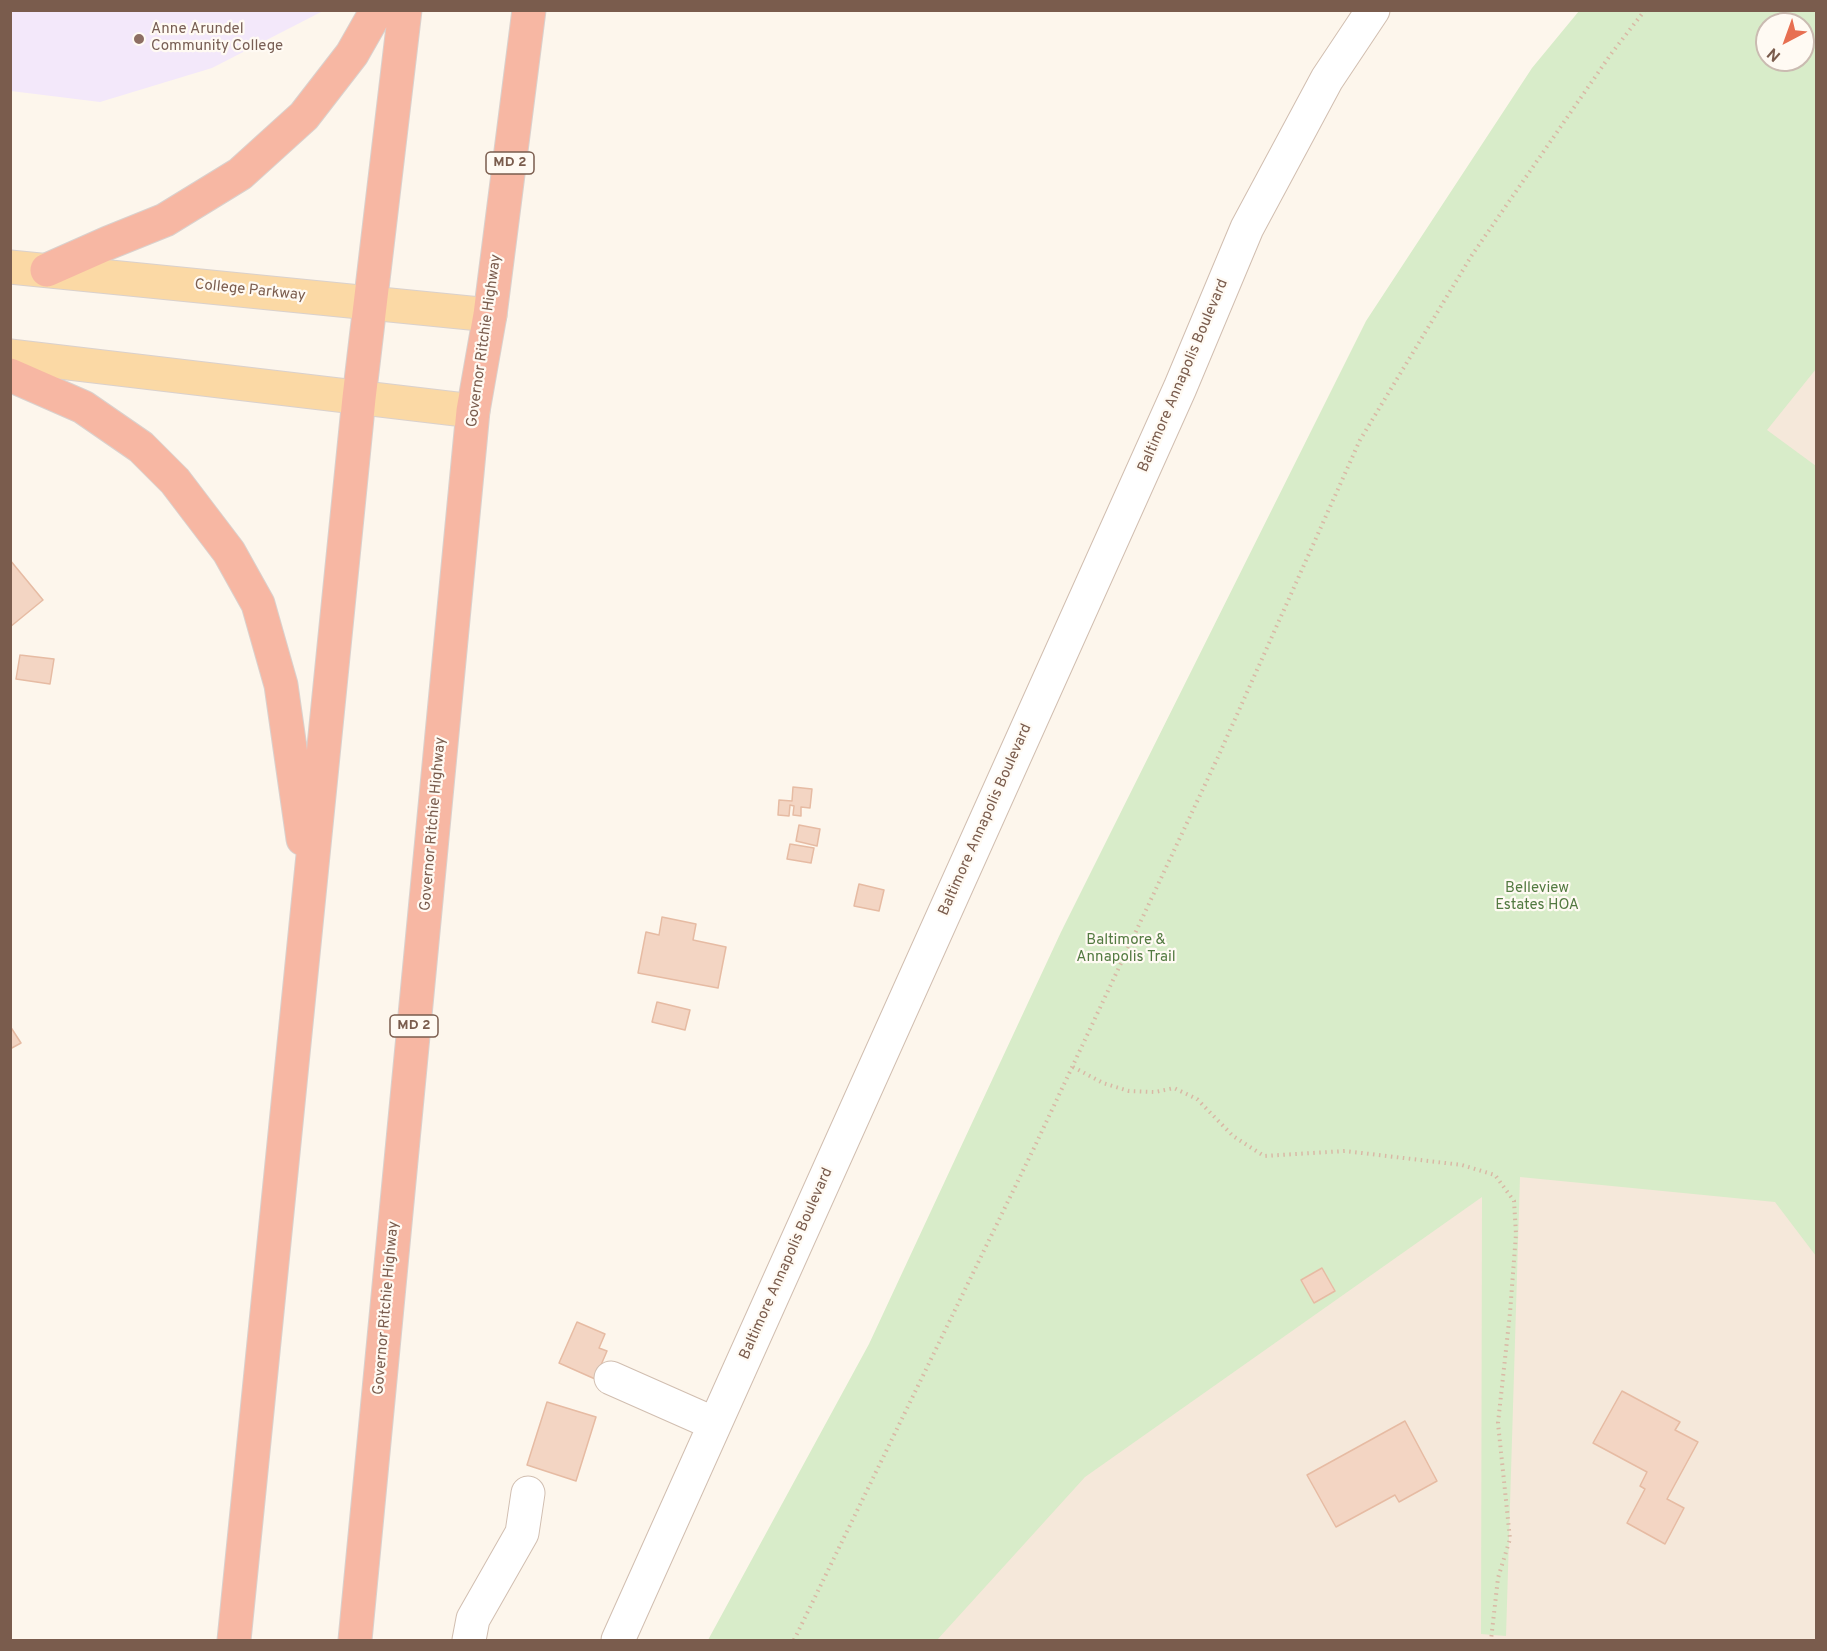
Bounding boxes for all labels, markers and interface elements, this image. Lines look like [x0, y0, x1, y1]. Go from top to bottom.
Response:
north arrow [1755, 12, 1815, 72]
place label: Anne Arundel Community College [151, 21, 283, 56]
marker: Anne Arundel Community College [132, 32, 146, 46]
text: N [1764, 43, 1785, 65]
road number: MD 2 [486, 152, 534, 174]
street label: Governor Ritchie Highway [464, 253, 506, 429]
street label: College Parkway [194, 276, 306, 306]
street label: Baltimore Annapolis Boulevard [1135, 277, 1233, 475]
street label: Baltimore Annapolis Boulevard [935, 721, 1037, 919]
street label: Governor Ritchie Highway [417, 736, 451, 912]
park label: Belleview Estates HOA [1495, 880, 1579, 915]
park label: Baltimore & Annapolis Trail [1076, 932, 1176, 967]
road number: MD 2 [390, 1015, 438, 1037]
street label: Baltimore Annapolis Boulevard [736, 1165, 838, 1363]
street label: Governor Ritchie Highway [370, 1220, 404, 1396]

